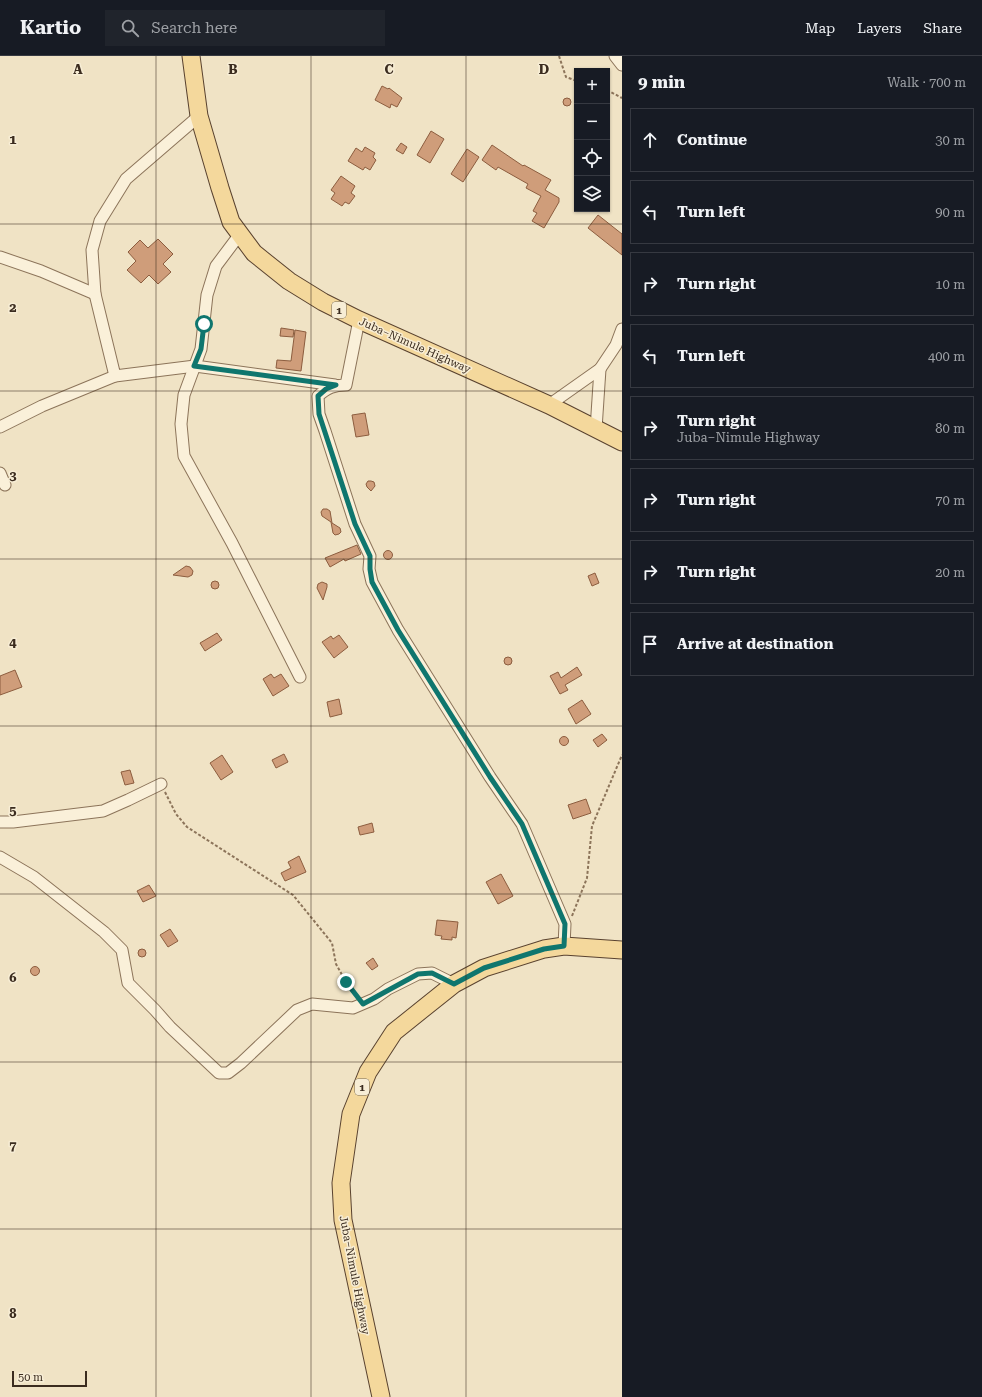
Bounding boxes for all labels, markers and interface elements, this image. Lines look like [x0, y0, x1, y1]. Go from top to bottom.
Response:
search box [105, 10, 385, 46]
text: Kartio [20, 16, 81, 39]
icon: search [119, 17, 141, 39]
text: Search here [151, 19, 237, 37]
text: Map [805, 20, 835, 36]
text: Layers [857, 20, 901, 36]
text: Share [923, 20, 962, 36]
text: A [73, 62, 83, 77]
text: B [228, 62, 238, 77]
text: C [384, 62, 394, 77]
text: D [539, 62, 549, 77]
map controls [574, 68, 610, 212]
button: + [574, 68, 610, 104]
text: 9 min [638, 72, 685, 92]
text: Walk · 700 m [887, 75, 966, 90]
button: − [574, 104, 610, 140]
icon: ahead [639, 129, 661, 151]
text: Continue [677, 131, 747, 149]
text: 1 [9, 132, 17, 147]
text: 30 m [935, 133, 965, 148]
button: locate [574, 140, 610, 176]
button: layers [574, 176, 610, 212]
icon: left [639, 201, 661, 223]
text: Turn left [677, 203, 745, 221]
text: 90 m [935, 205, 965, 220]
icon: right [639, 273, 661, 295]
text: Turn right [677, 275, 756, 293]
text: 10 m [935, 277, 965, 292]
text: 2 [9, 300, 17, 315]
road number: 1 [332, 302, 346, 318]
route start [195, 315, 213, 333]
street label: Juba–Nimule Highway [357, 315, 473, 376]
icon: left [639, 345, 661, 367]
text: Turn left [677, 347, 745, 365]
text: 400 m [928, 349, 965, 364]
text: Turn right [677, 412, 756, 430]
icon: right [639, 417, 661, 439]
text: 80 m [935, 421, 965, 436]
text: Juba–Nimule Highway [677, 430, 820, 445]
text: 3 [9, 468, 17, 483]
icon: right [639, 489, 661, 511]
text: Turn right [677, 491, 756, 509]
text: 70 m [935, 493, 965, 508]
icon: right [639, 561, 661, 583]
text: Turn right [677, 563, 756, 581]
text: 20 m [935, 565, 965, 580]
icon: arrive [639, 633, 661, 655]
text: 4 [9, 635, 17, 650]
text: Arrive at destination [677, 635, 833, 653]
text: 5 [9, 803, 17, 818]
text: 6 [9, 970, 17, 985]
route end [337, 973, 355, 991]
road number: 1 [355, 1079, 369, 1095]
text: 7 [9, 1138, 17, 1153]
street label: Juba–Nimule Highway [337, 1215, 373, 1336]
text: 8 [9, 1306, 17, 1321]
scale bar [12, 1369, 87, 1388]
text: 50 m [18, 1371, 43, 1384]

